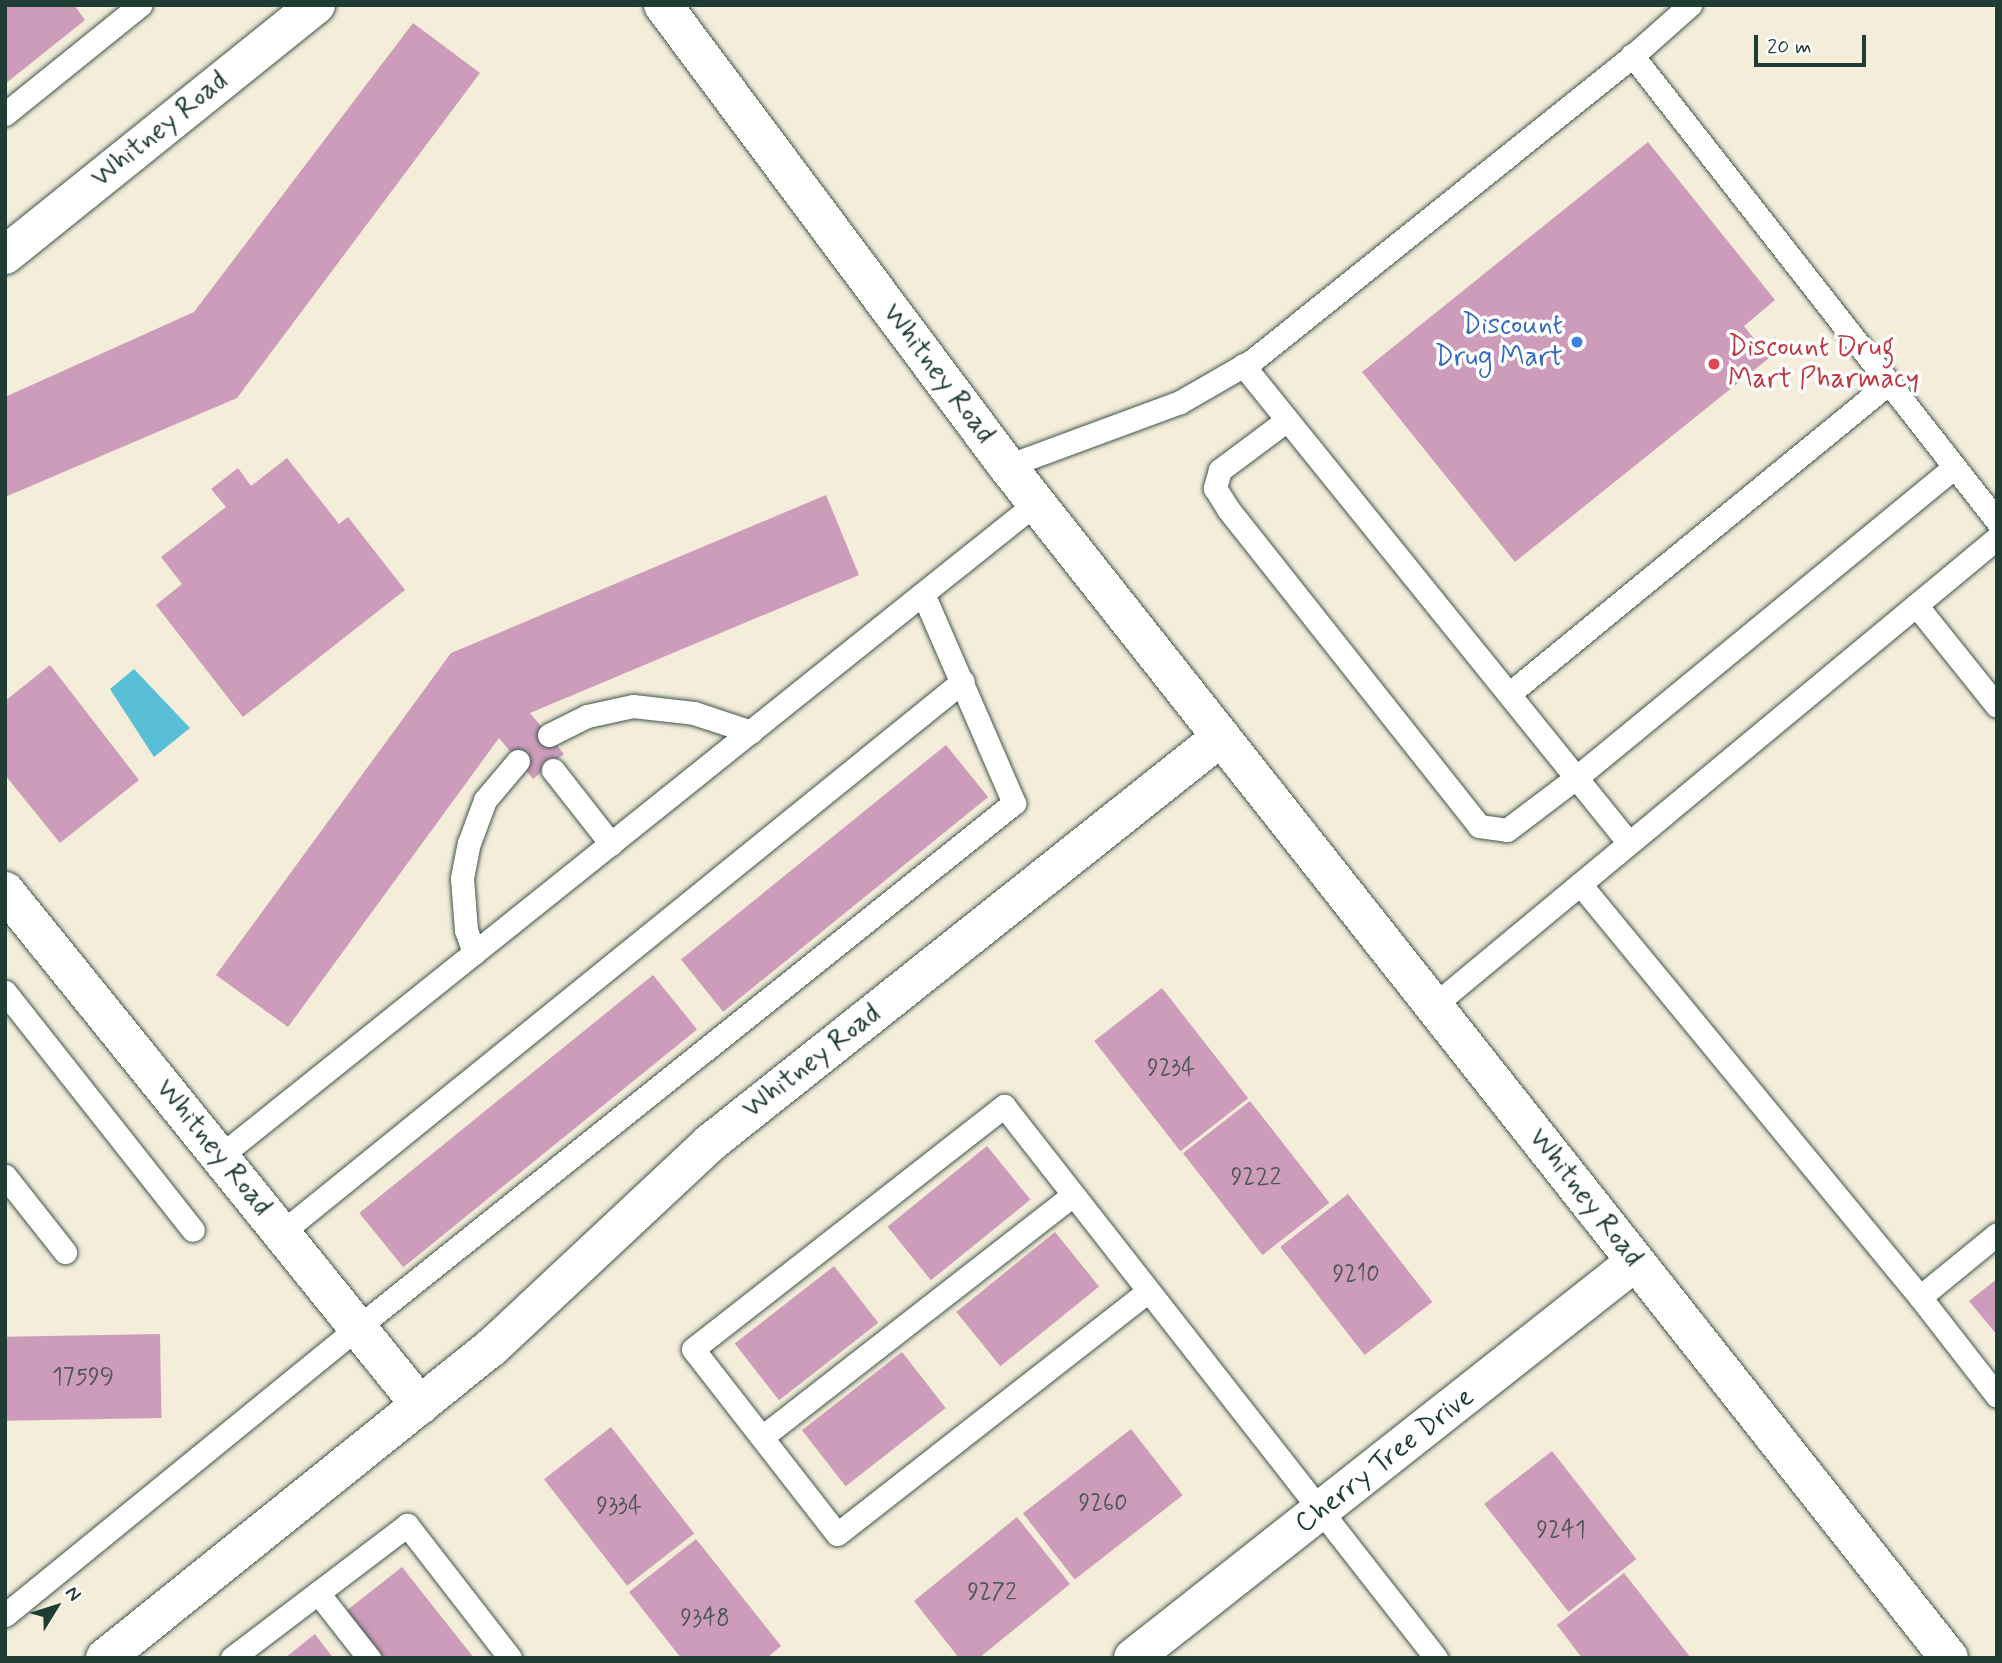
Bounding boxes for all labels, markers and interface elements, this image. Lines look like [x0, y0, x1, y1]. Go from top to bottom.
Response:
scale bar [1757, 21, 1869, 65]
text: 20 m [1767, 33, 1812, 61]
street label: Whitney Road [85, 65, 235, 195]
street label: Whitney Road [875, 298, 1001, 450]
place label: Discount Drug Mart [1434, 309, 1563, 375]
place label: Discount Drug Mart Pharmacy [1728, 331, 1919, 397]
marker: Discount Drug Mart [1569, 334, 1585, 350]
marker: Discount Drug Mart Pharmacy [1706, 356, 1722, 372]
street label: Whitney Road [737, 998, 887, 1126]
house number: 9234 [1147, 1055, 1195, 1083]
street label: Whitney Road [148, 1073, 278, 1223]
street label: Whitney Road [1521, 1123, 1649, 1273]
house number: 9222 [1231, 1164, 1281, 1192]
house number: 9210 [1332, 1261, 1380, 1289]
house number: 17599 [52, 1364, 114, 1392]
street label: Cherry Tree Drive [1291, 1382, 1479, 1540]
house number: 9260 [1078, 1490, 1128, 1518]
house number: 9334 [596, 1493, 642, 1521]
house number: 9241 [1536, 1517, 1586, 1545]
north arrow [21, 1572, 91, 1642]
house number: 9272 [967, 1579, 1017, 1607]
text: N [59, 1581, 87, 1606]
house number: 9348 [680, 1605, 730, 1633]

